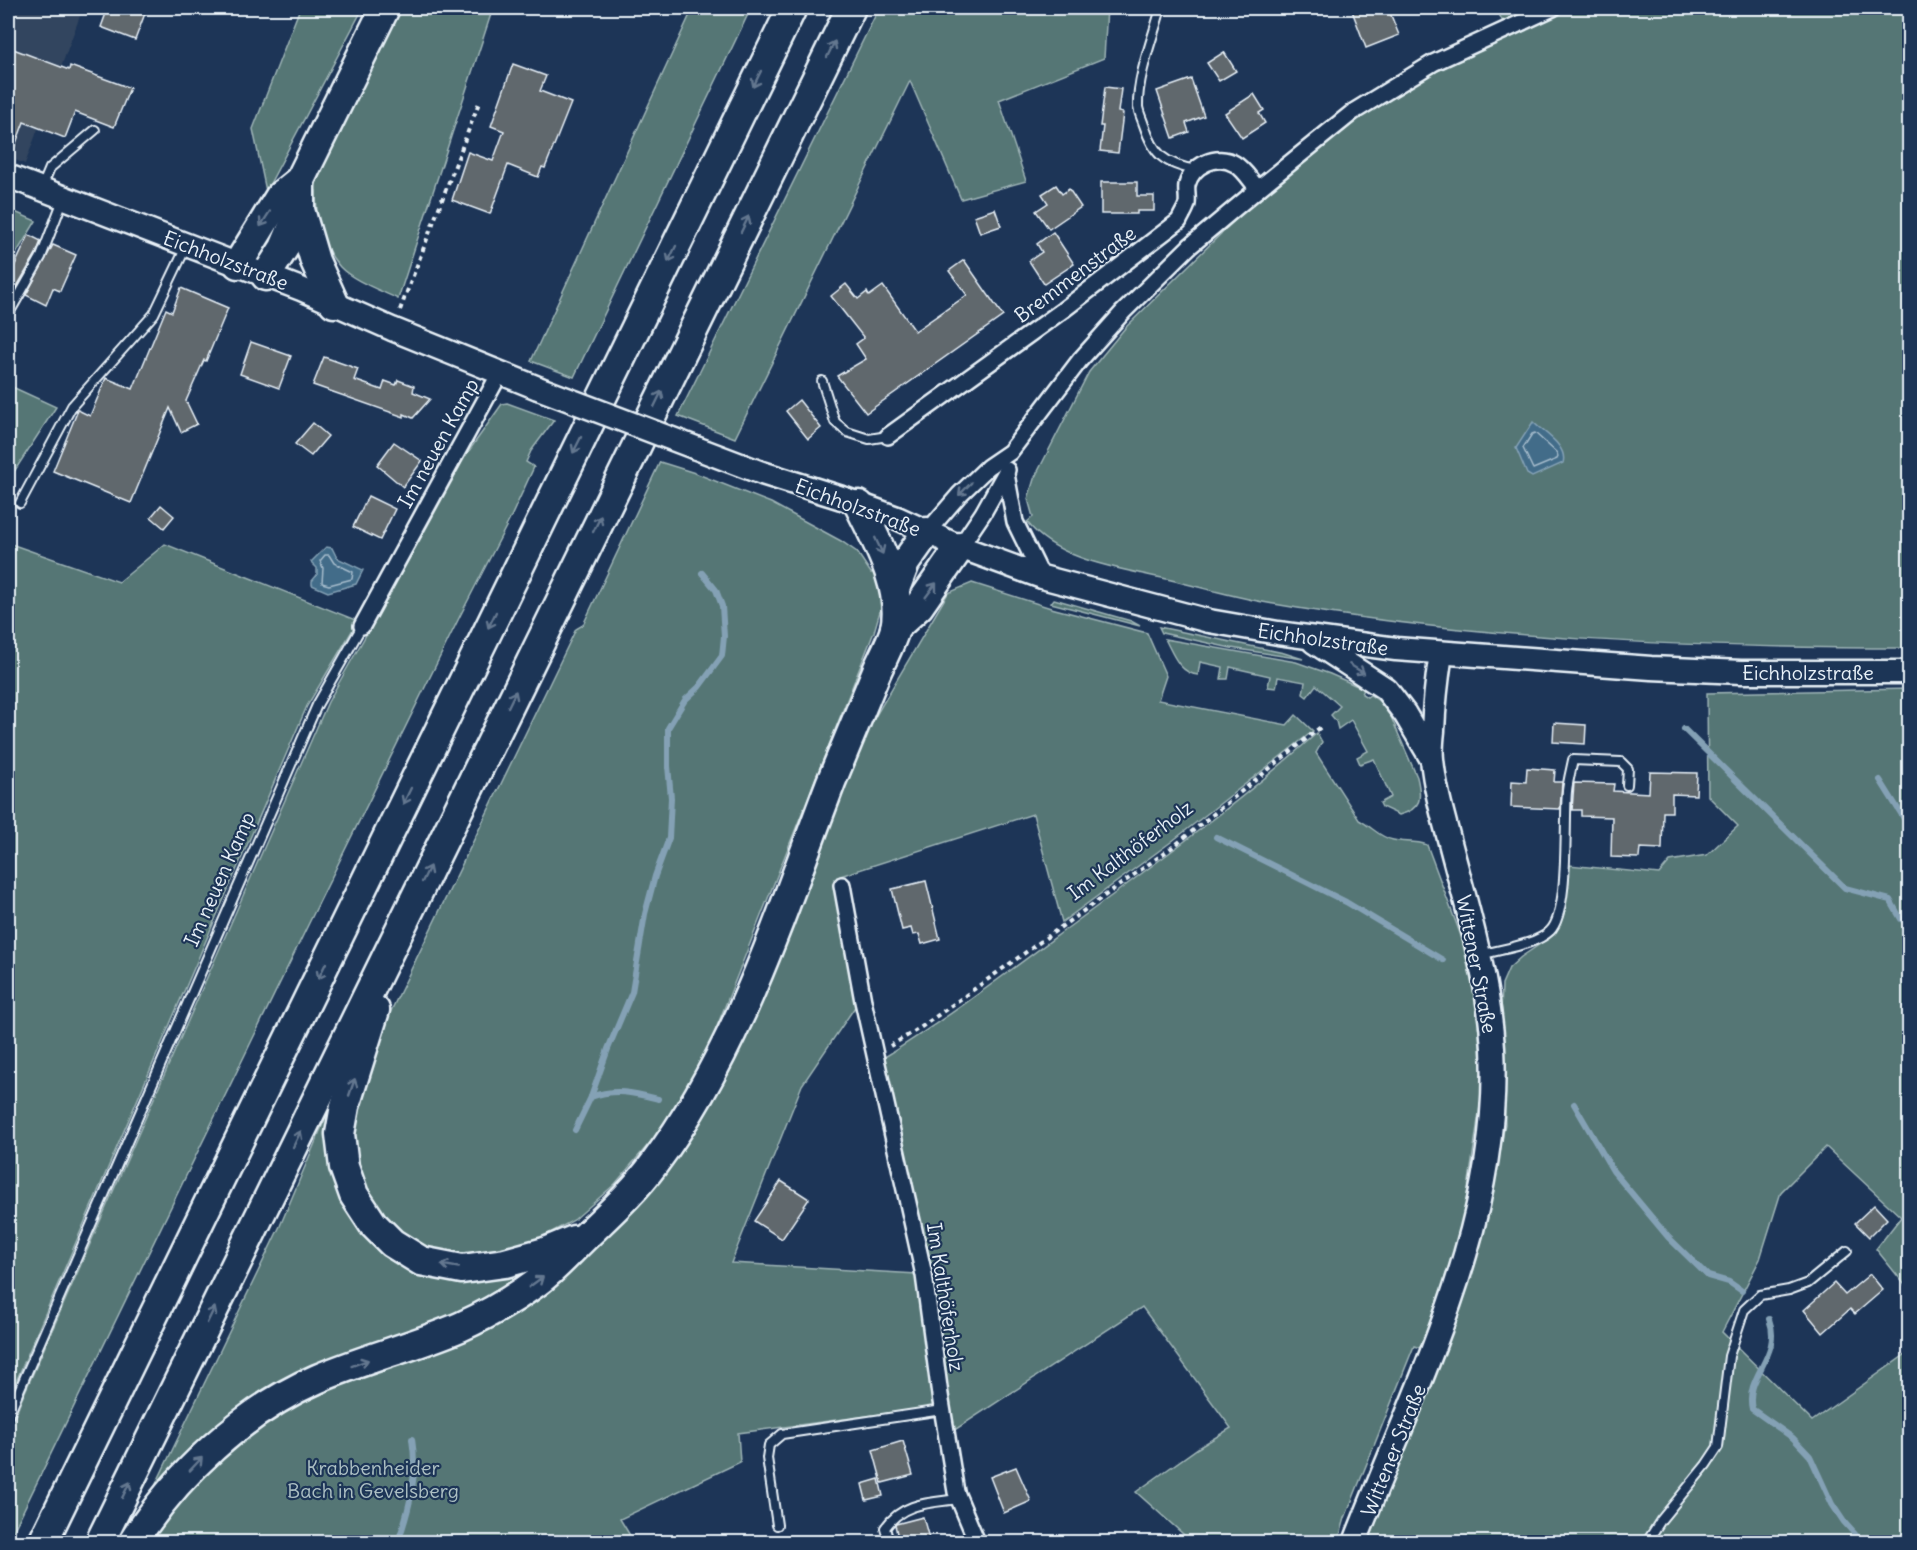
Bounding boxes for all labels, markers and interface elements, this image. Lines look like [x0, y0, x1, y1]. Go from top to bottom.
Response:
one-way arrow [825, 40, 837, 58]
one-way arrow [751, 70, 763, 88]
one-way arrow [259, 210, 271, 227]
one-way arrow [739, 215, 751, 233]
street label: Bremmenstraße [1009, 220, 1141, 328]
street label: Eichholzstraße [160, 225, 292, 295]
one-way arrow [666, 245, 677, 263]
street label: Im neuen Kamp [392, 374, 484, 512]
one-way arrow [653, 390, 665, 408]
one-way arrow [571, 435, 582, 453]
street label: Eichholzstraße [792, 473, 924, 541]
one-way arrow [958, 481, 973, 496]
one-way arrow [592, 515, 604, 533]
one-way arrow [873, 537, 885, 555]
one-way arrow [924, 582, 937, 598]
one-way arrow [486, 611, 497, 629]
street label: Eichholzstraße [1256, 617, 1390, 661]
street label: Eichholzstraße [1742, 660, 1874, 685]
one-way arrow [1348, 663, 1365, 675]
one-way arrow [506, 690, 518, 708]
one-way arrow [401, 786, 412, 804]
street label: Im Kalthöferholz [1062, 795, 1198, 905]
street label: Im neuen Kamp [178, 808, 260, 950]
one-way arrow [420, 866, 432, 883]
street label: Wittener Straße [1451, 893, 1503, 1035]
one-way arrow [316, 962, 327, 980]
one-way arrow [347, 1078, 358, 1097]
one-way arrow [291, 1131, 303, 1149]
street label: Im Kalthöferholz [922, 1221, 970, 1373]
one-way arrow [440, 1260, 460, 1271]
one-way arrow [528, 1275, 544, 1288]
one-way arrow [206, 1306, 218, 1324]
one-way arrow [350, 1357, 369, 1368]
street label: Wittener Straße [1355, 1380, 1431, 1520]
park label: Krabbenheider Bach in Gevelsberg [287, 1455, 459, 1503]
one-way arrow [188, 1457, 203, 1472]
one-way arrow [120, 1481, 132, 1499]

